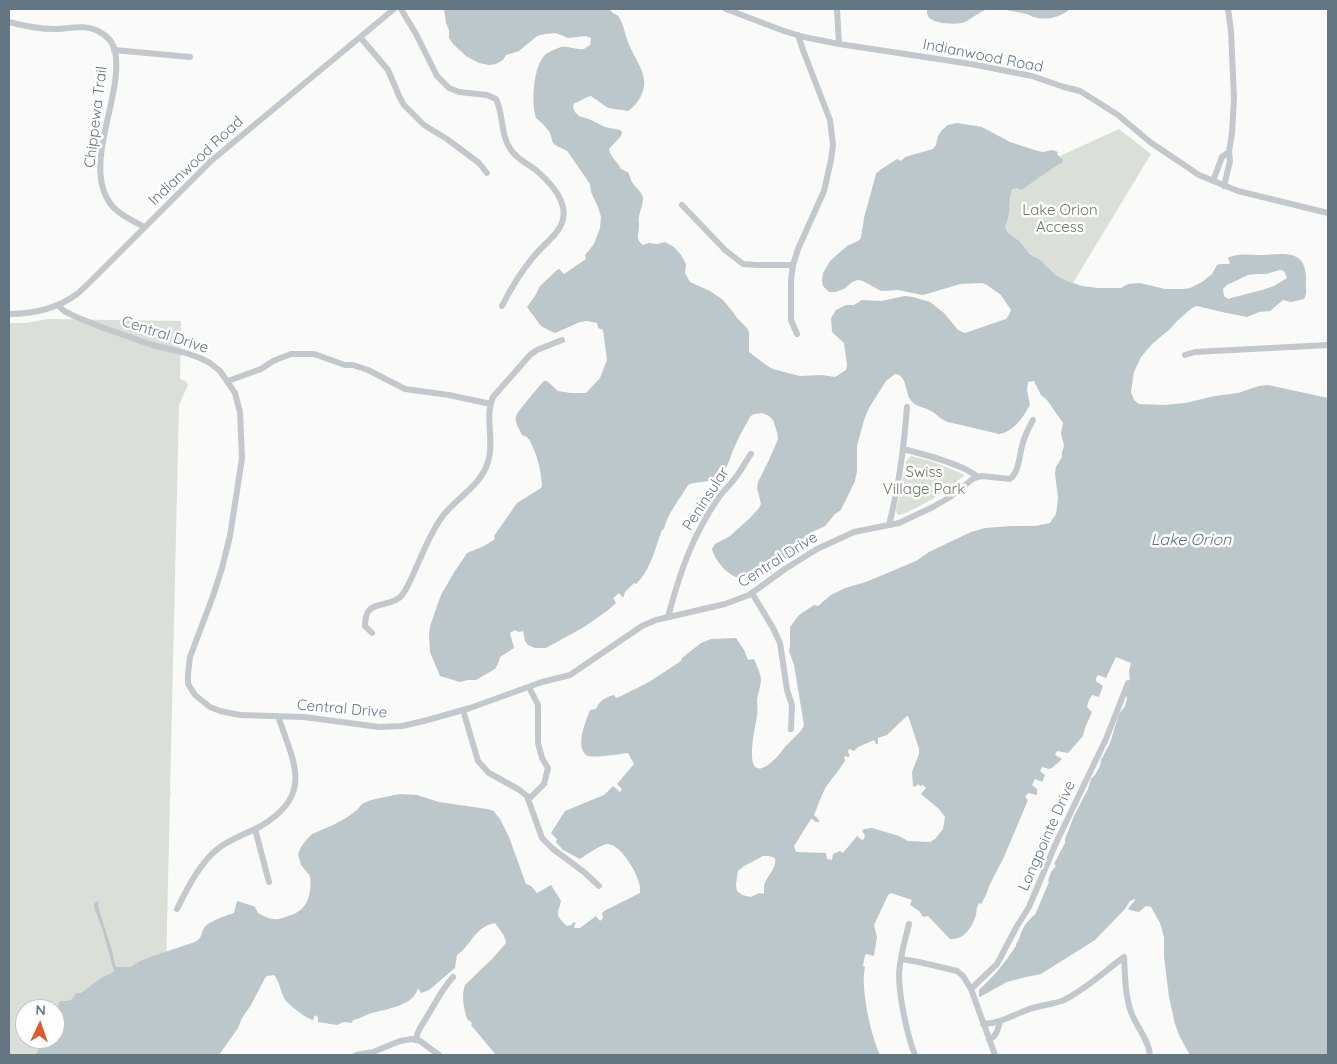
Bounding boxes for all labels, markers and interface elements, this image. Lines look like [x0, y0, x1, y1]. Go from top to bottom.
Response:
street label: Indianwood Road [921, 35, 1045, 77]
street label: Chippewa Trail [81, 65, 111, 169]
street label: Indianwood Road [145, 113, 247, 209]
park label: Lake Orion Access [1022, 201, 1098, 236]
street label: Central Drive [119, 312, 211, 358]
park label: Swiss Village Park [883, 463, 965, 498]
street label: Peninsular [679, 464, 733, 534]
street label: Central Drive [735, 528, 821, 592]
water label: Lake Orion [1151, 530, 1231, 550]
street label: Central Drive [296, 696, 388, 722]
street label: Longpointe Drive [1015, 778, 1079, 894]
north arrow [15, 999, 65, 1049]
text: N [35, 1001, 46, 1019]

